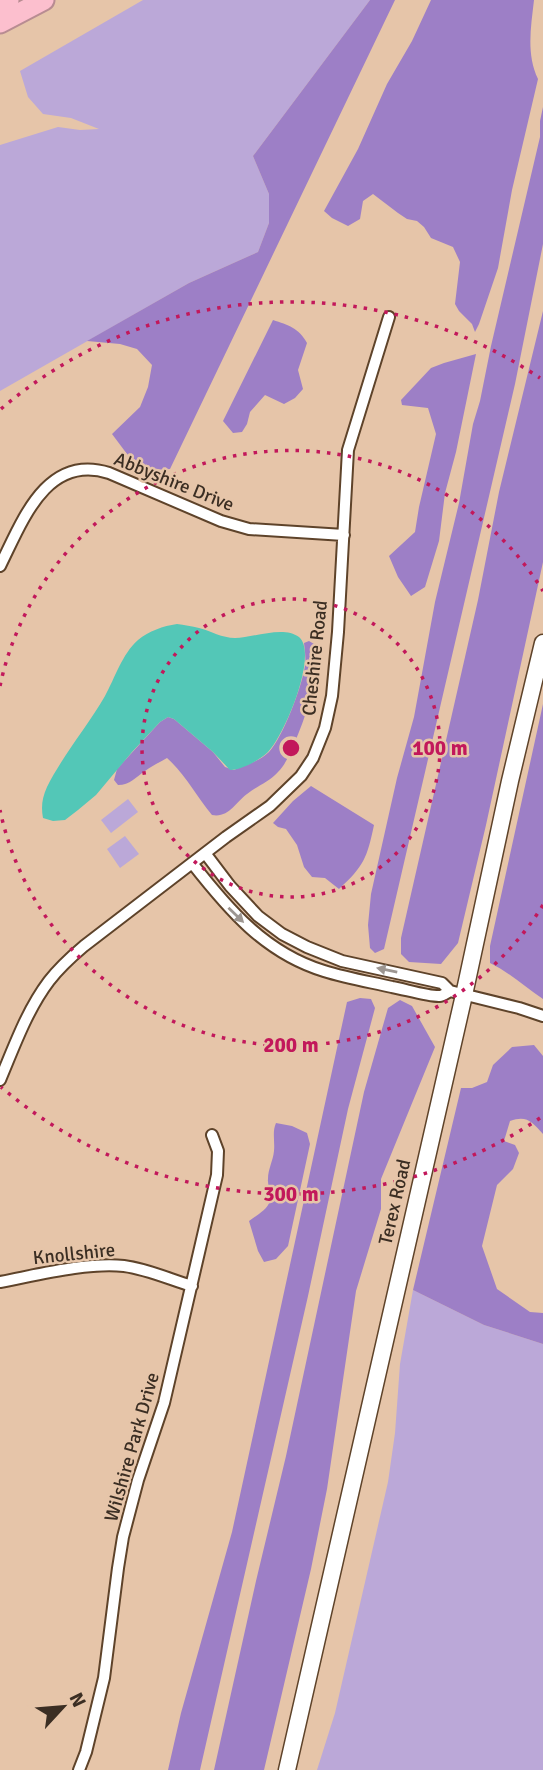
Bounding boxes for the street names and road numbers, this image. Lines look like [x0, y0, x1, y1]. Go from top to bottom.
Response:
street label: Abbyshire Drive [111, 447, 237, 517]
street label: Cheshire Road [297, 599, 333, 717]
street label: Terex Road [374, 1157, 416, 1247]
street label: Knollshire [32, 1238, 116, 1270]
street label: Wilshire Park Drive [99, 1370, 165, 1524]

